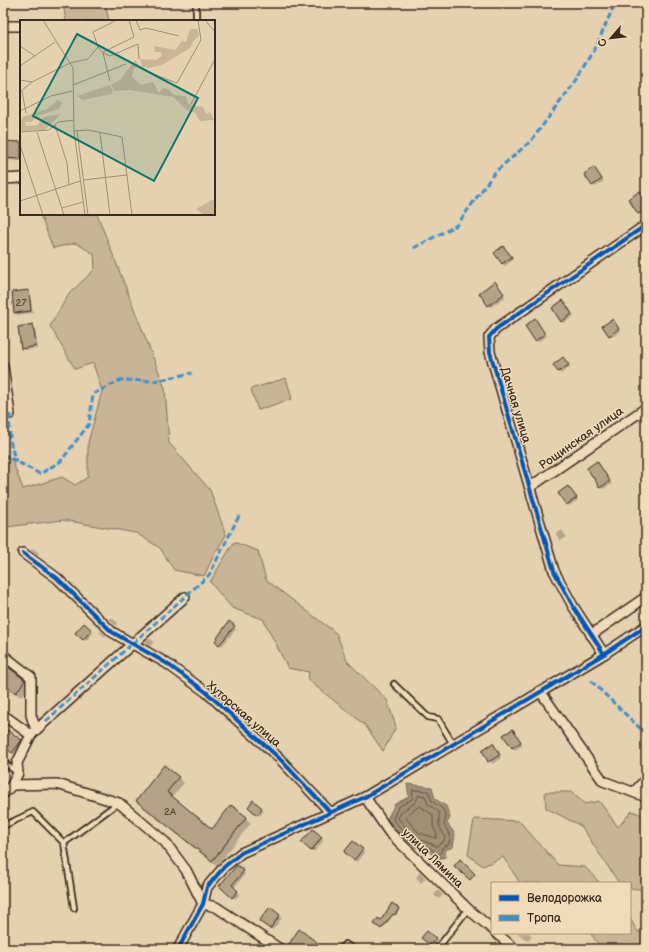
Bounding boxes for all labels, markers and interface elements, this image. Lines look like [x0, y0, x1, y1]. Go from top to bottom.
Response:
north arrow [591, 18, 631, 58]
inset map [20, 20, 215, 215]
text: С [595, 36, 610, 49]
house number: 27 [16, 297, 26, 309]
street label: Дачная улица [497, 365, 534, 445]
street label: Рощинская улица [536, 404, 626, 473]
street label: Хуторская улица [203, 678, 284, 751]
house number: 2А [164, 806, 177, 818]
street label: улица Лямина [399, 825, 466, 891]
legend [491, 882, 631, 934]
text: Велодорожка [527, 891, 602, 906]
text: Тропа [527, 911, 561, 926]

